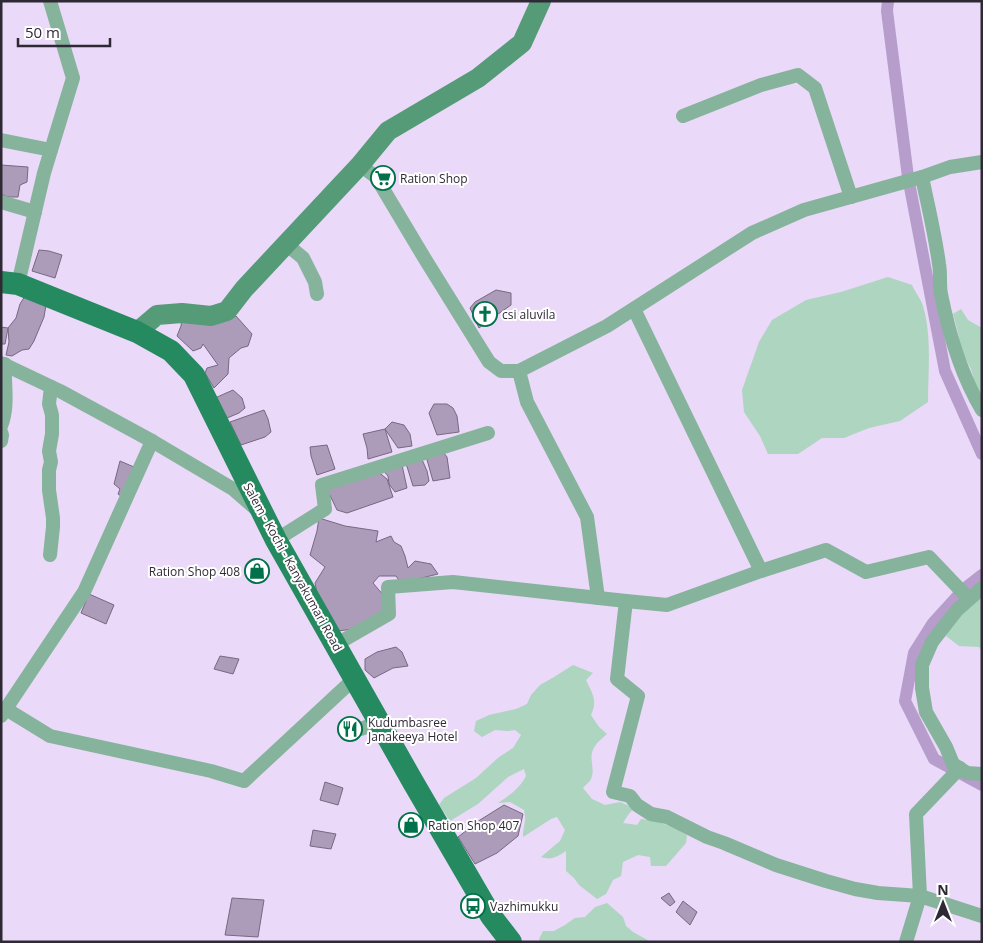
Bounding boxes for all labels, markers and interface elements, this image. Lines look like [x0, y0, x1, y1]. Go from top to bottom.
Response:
scale bar [18, 15, 110, 47]
text: 50 m [25, 22, 60, 42]
supermarket icon: Ration Shop [370, 165, 396, 191]
place label: Ration Shop [400, 170, 468, 187]
church icon: csi aluvila [472, 301, 498, 327]
place label: csi aluvila [502, 306, 555, 323]
street label: Salem - Kochi - Kanyakumari Road [239, 480, 347, 654]
shop icon: Ration Shop 408 [244, 558, 270, 584]
place label: Ration Shop 408 [149, 563, 240, 580]
place label: Kudumbasree Janakeeya Hotel [367, 714, 458, 745]
restaurant icon: Kudumbasree Janakeeya Hotel [337, 716, 363, 742]
shop icon: Ration Shop 407 [398, 812, 424, 838]
place label: Ration Shop 407 [428, 817, 519, 834]
north arrow [918, 878, 968, 928]
text: N [937, 880, 949, 899]
bus stop icon: Vazhimukku [460, 893, 486, 919]
place label: Vazhimukku [490, 898, 558, 915]

